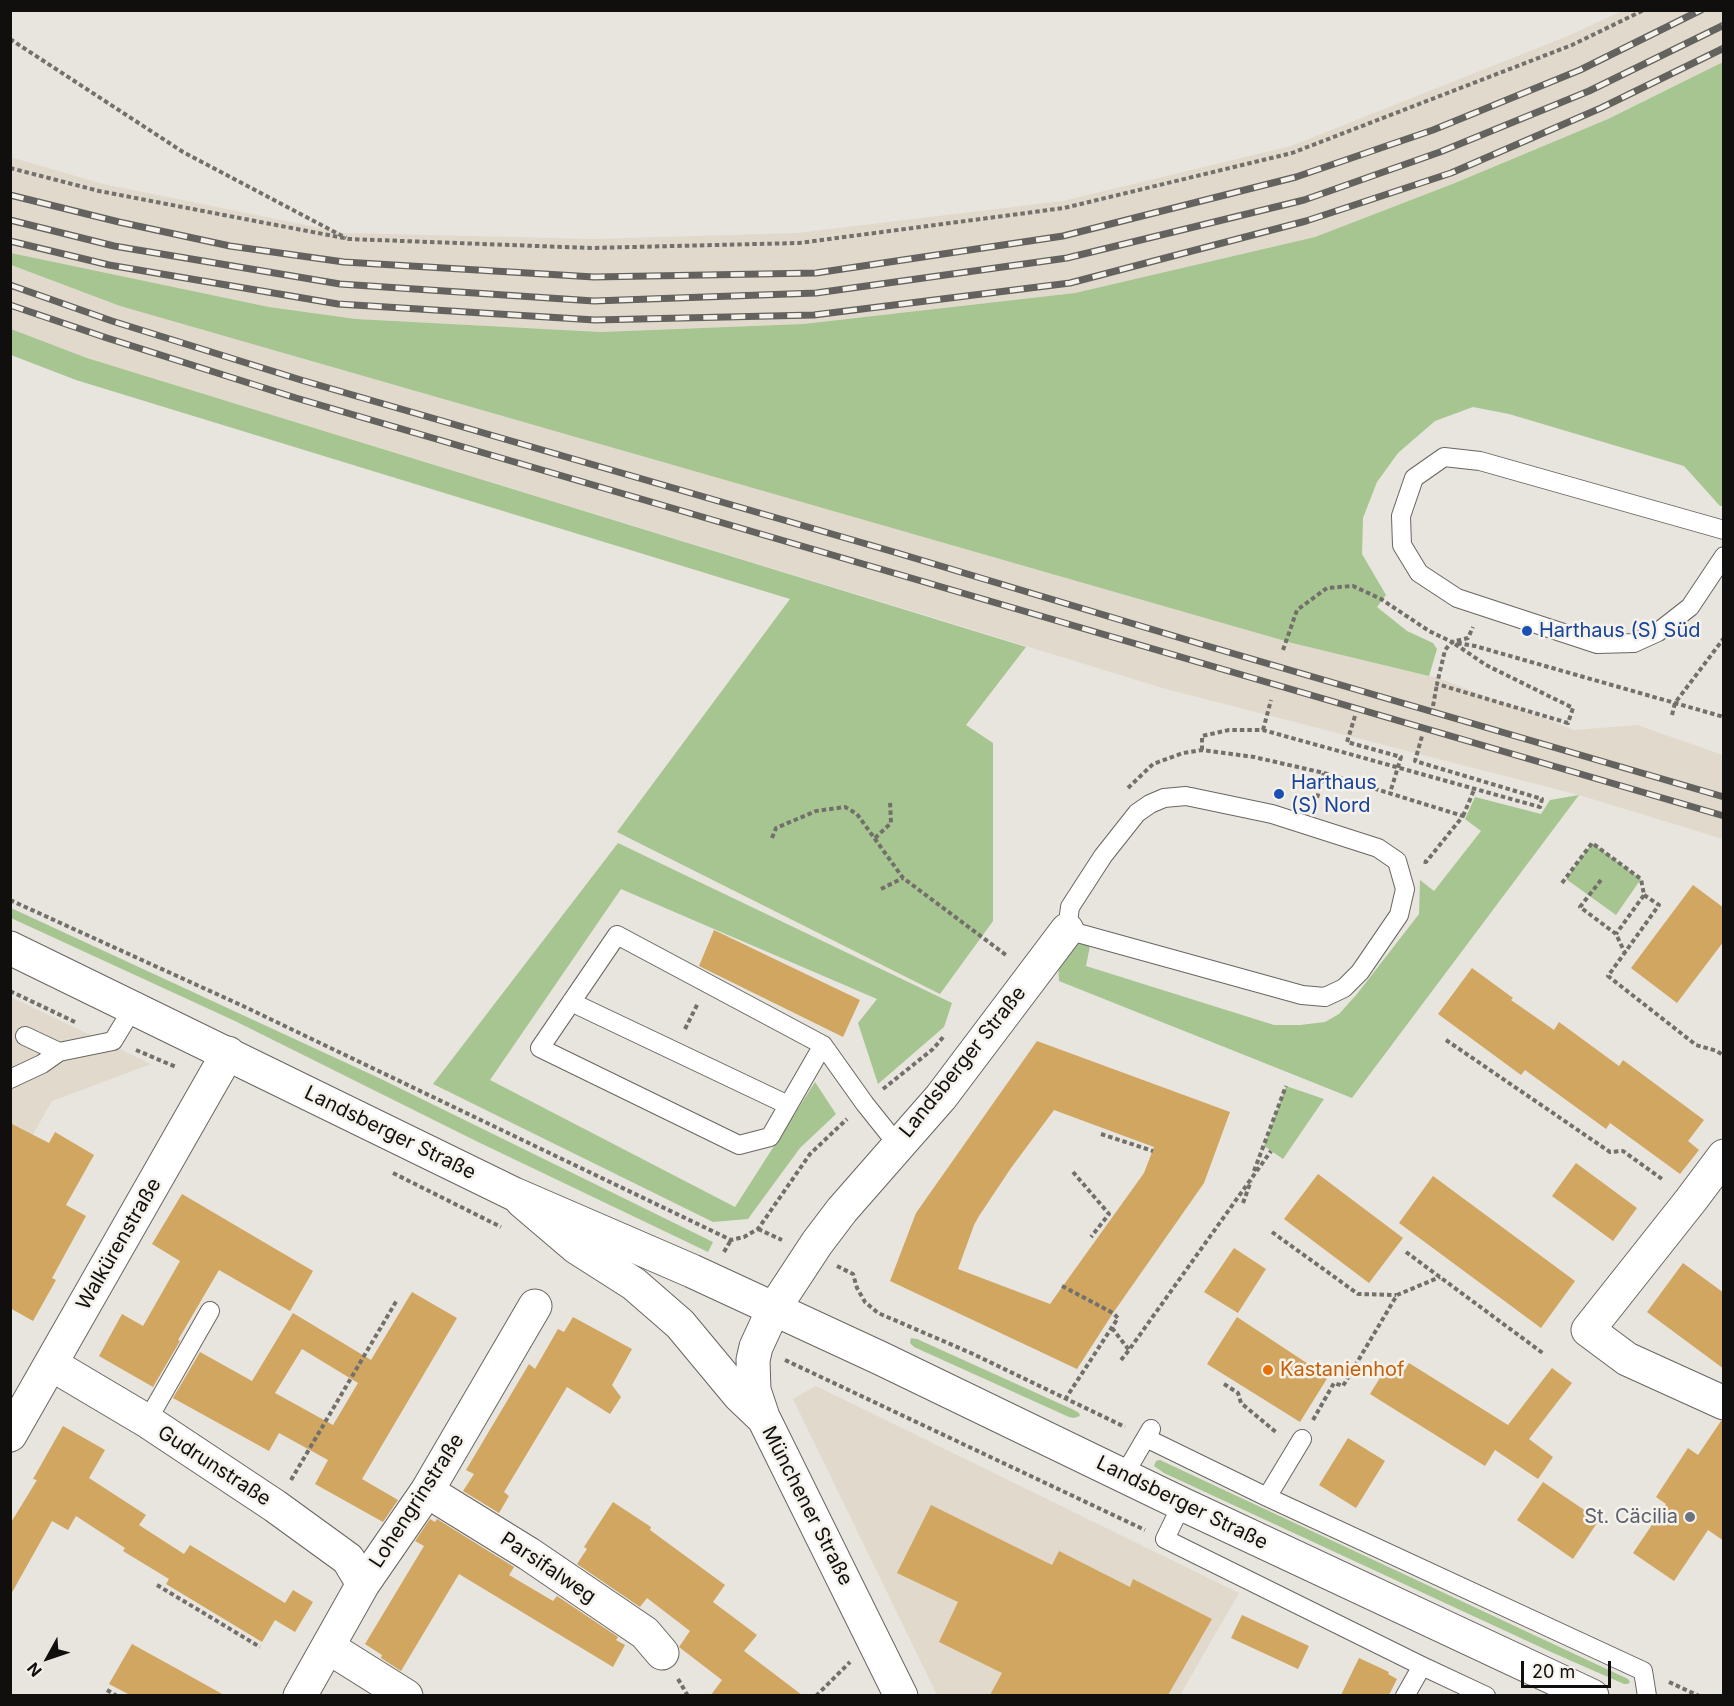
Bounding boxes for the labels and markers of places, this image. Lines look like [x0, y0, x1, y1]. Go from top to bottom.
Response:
place label: Harthaus (S) Süd [1539, 619, 1700, 643]
marker: Harthaus (S) Süd [1520, 624, 1534, 638]
place label: Harthaus (S) Nord [1291, 771, 1377, 818]
marker: Harthaus (S) Nord [1272, 787, 1286, 801]
place label: Kastanienhof [1280, 1358, 1404, 1382]
marker: Kastanienhof [1261, 1363, 1275, 1377]
place label: St. Cäcilia [1584, 1505, 1678, 1529]
marker: St. Cäcilia [1683, 1510, 1697, 1524]

